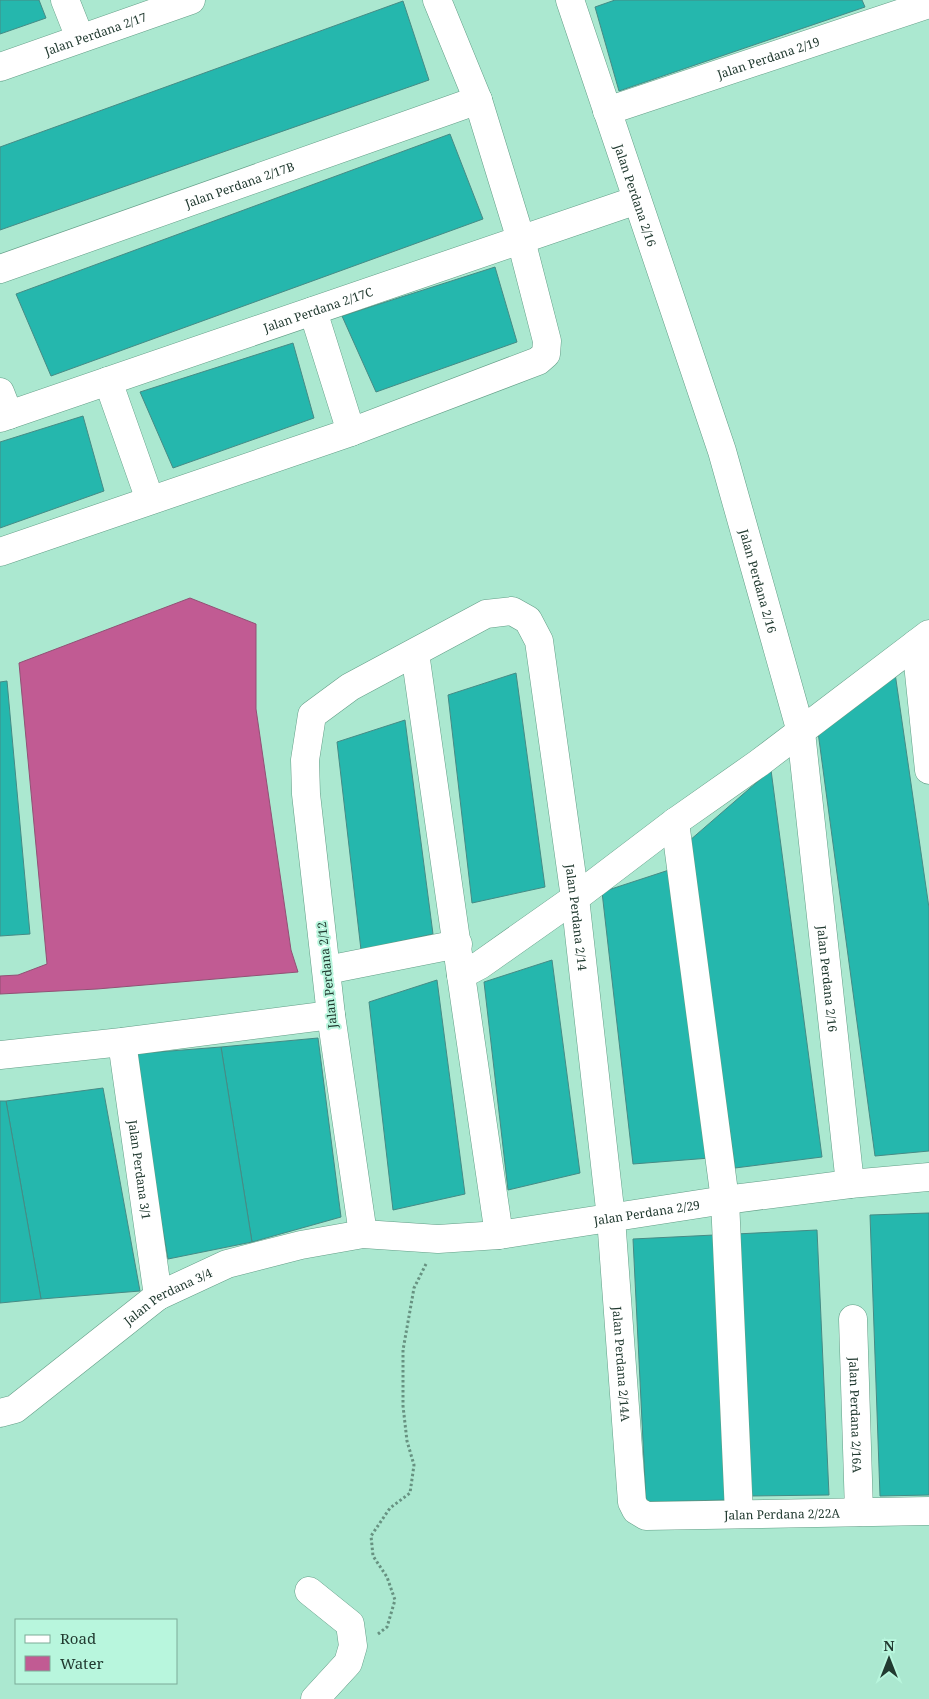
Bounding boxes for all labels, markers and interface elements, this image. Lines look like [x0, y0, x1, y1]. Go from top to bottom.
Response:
street label: Jalan Perdana 2/17 [41, 8, 149, 60]
street label: Jalan Perdana 2/19 [714, 32, 822, 83]
street label: Jalan Perdana 2/16 [610, 141, 661, 249]
street label: Jalan Perdana 2/17B [181, 157, 297, 212]
street label: Jalan Perdana 2/17C [260, 283, 375, 336]
street label: Jalan Perdana 2/16 [736, 526, 781, 635]
street label: Jalan Perdana 2/14 [562, 862, 592, 972]
street label: Jalan Perdana 2/12 [313, 921, 341, 1030]
street label: Jalan Perdana 2/16 [813, 924, 842, 1033]
street label: Jalan Perdana 3/1 [124, 1118, 156, 1221]
street label: Jalan Perdana 2/29 [591, 1196, 701, 1229]
street label: Jalan Perdana 3/4 [119, 1264, 215, 1329]
street label: Jalan Perdana 2/14A [609, 1305, 635, 1423]
street label: Jalan Perdana 2/16A [846, 1356, 866, 1474]
street label: Jalan Perdana 2/22A [723, 1504, 840, 1523]
legend [15, 1619, 178, 1684]
text: Road [60, 1628, 96, 1648]
north arrow [864, 1634, 914, 1684]
text: N [883, 1636, 895, 1655]
text: Water [60, 1653, 103, 1673]

